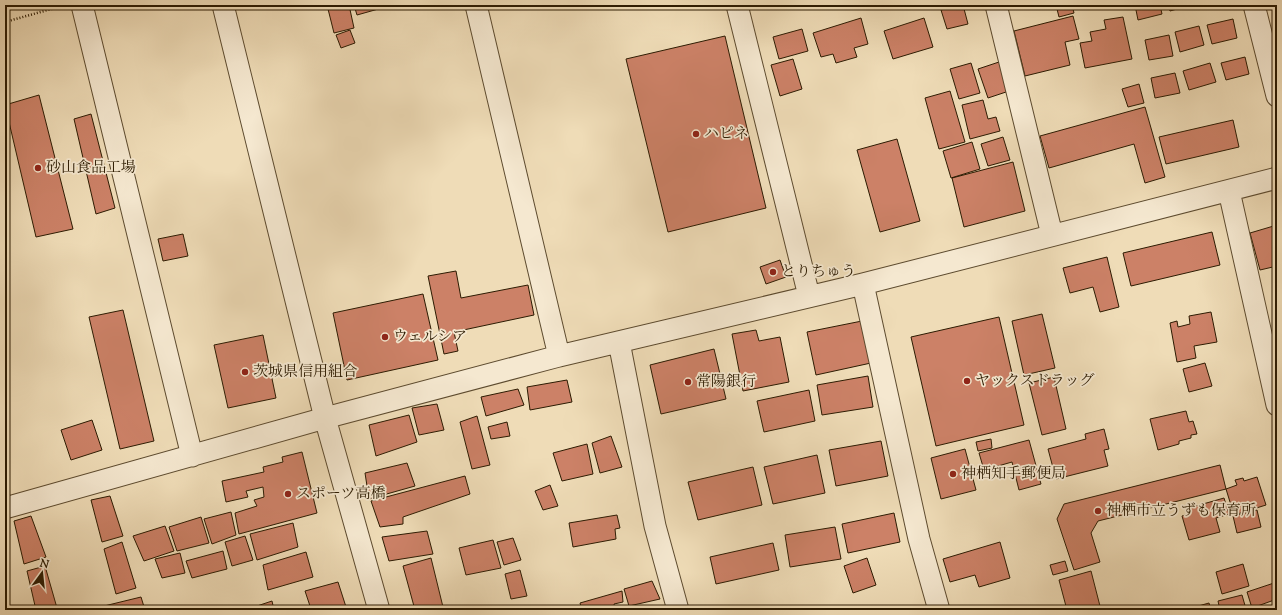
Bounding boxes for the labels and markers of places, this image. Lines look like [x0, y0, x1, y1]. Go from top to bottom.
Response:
place label: ハピネ [704, 124, 749, 145]
marker: ハピネ [691, 129, 701, 139]
place label: 砂山食品工場 [46, 158, 136, 179]
marker: 砂山食品工場 [33, 163, 43, 173]
place label: とりちゅう [781, 262, 856, 283]
marker: とりちゅう [768, 267, 778, 277]
place label: ウェルシア [393, 327, 467, 348]
marker: ウェルシア [380, 332, 390, 342]
place label: 茨城県信用組合 [253, 362, 358, 383]
marker: 茨城県信用組合 [240, 367, 250, 377]
place label: ヤックスドラッグ [975, 371, 1095, 392]
place label: 常陽銀行 [696, 372, 756, 393]
marker: ヤックスドラッグ [962, 376, 972, 386]
marker: 常陽銀行 [683, 377, 693, 387]
place label: 神栖知手郵便局 [961, 464, 1066, 485]
marker: 神栖知手郵便局 [948, 469, 958, 479]
place label: スポーツ高橋 [296, 484, 385, 505]
marker: スポーツ高橋 [283, 489, 293, 499]
place label: 神栖市立うずも保育所 [1106, 501, 1256, 522]
marker: 神栖市立うずも保育所 [1093, 506, 1103, 516]

